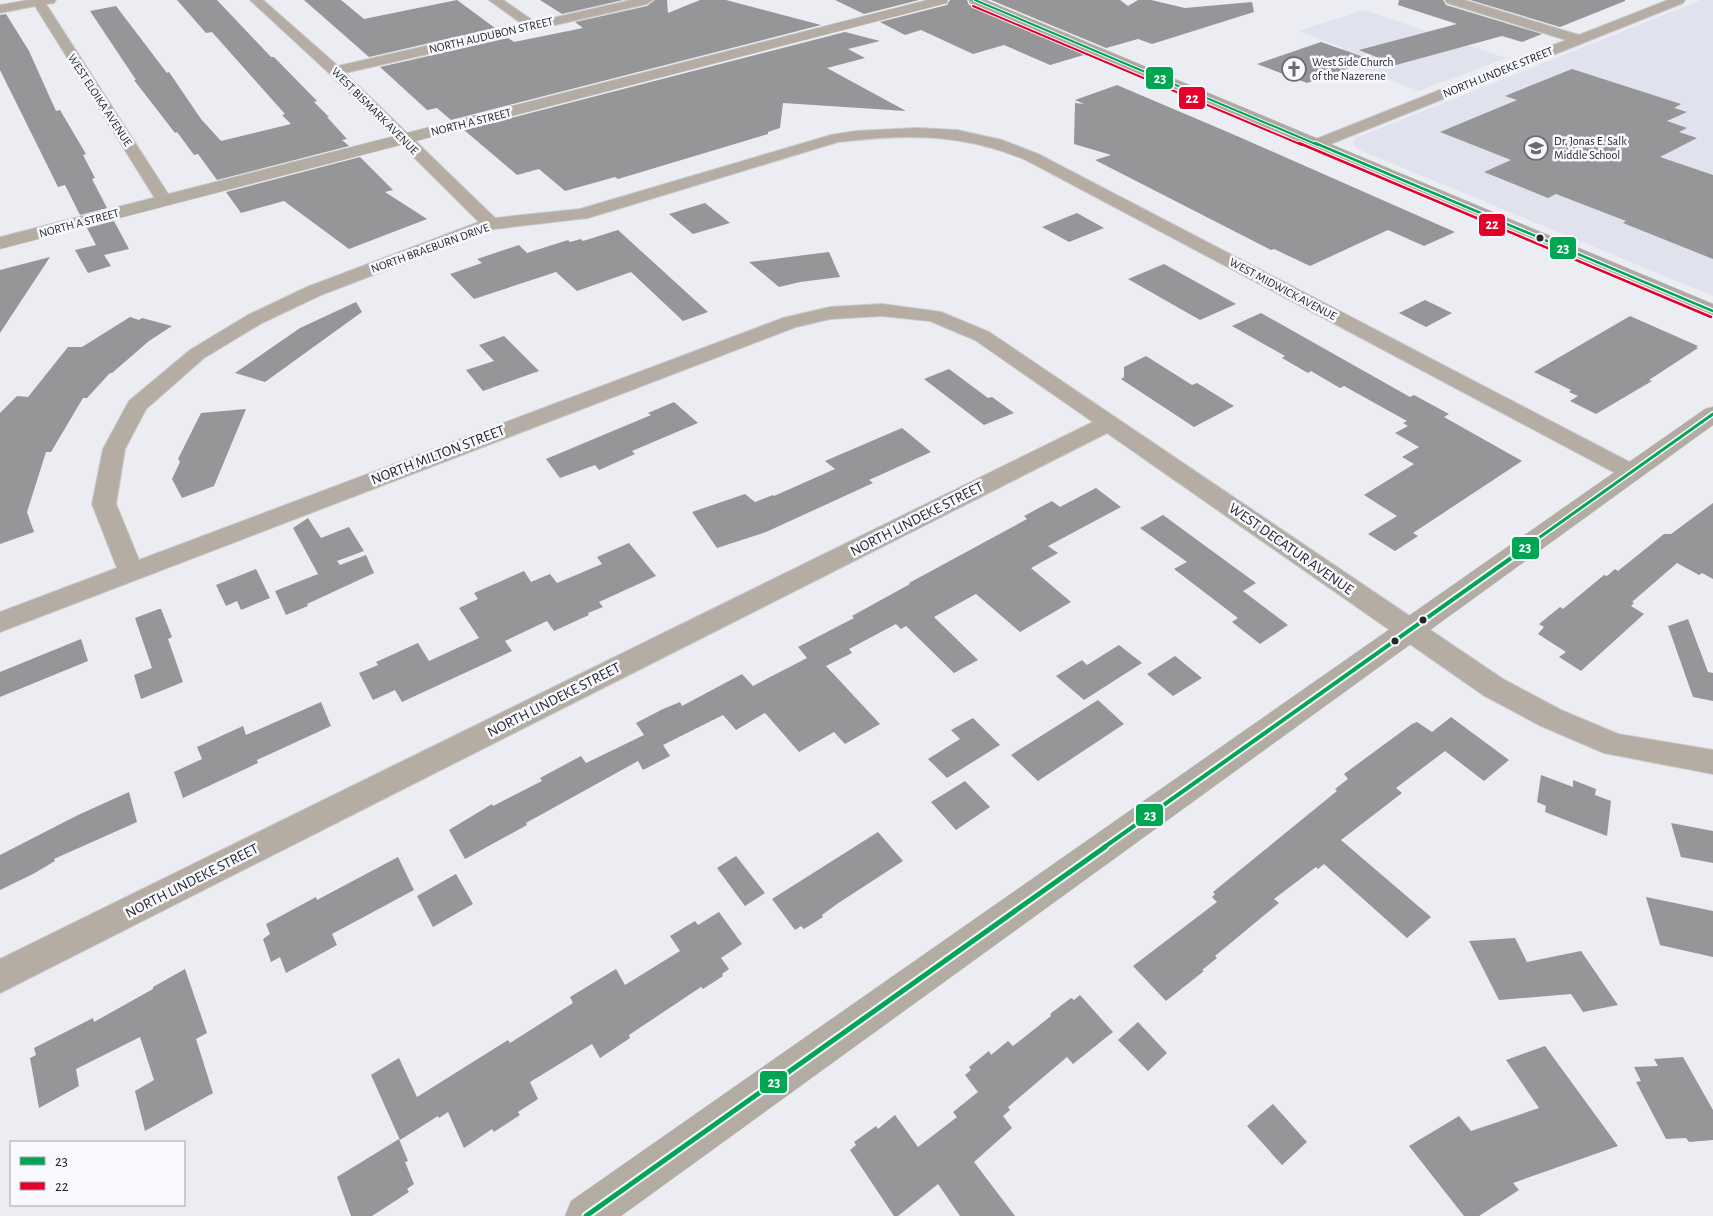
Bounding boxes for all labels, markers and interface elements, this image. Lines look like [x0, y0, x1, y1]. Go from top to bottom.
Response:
street label: NORTH AUDUBON STREET [428, 15, 554, 55]
street label: NORTH LINDEKE STREET [1441, 44, 1555, 100]
street label: WEST ELOIKA AVENUE [66, 52, 134, 148]
church icon: West Side Church of the Nazerene [1281, 56, 1307, 82]
place label: West Side Church of the Nazerene [1312, 56, 1393, 82]
street label: WEST BISMARK AVENUE [329, 65, 421, 157]
line badge: 23 [1145, 66, 1174, 90]
text: 23 [1154, 72, 1166, 86]
line badge: 22 [1178, 86, 1206, 110]
text: 22 [1185, 92, 1199, 106]
street label: NORTH A STREET [430, 106, 512, 138]
school or university icon: Dr. Jonas E. Salk Middle School [1523, 135, 1549, 161]
place label: Dr. Jonas E. Salk Middle School [1554, 135, 1627, 161]
street label: NORTH A STREET [38, 207, 120, 239]
line badge: 22 [1478, 213, 1506, 237]
text: 22 [1485, 218, 1499, 232]
street label: NORTH BRAEBURN DRIVE [369, 221, 491, 275]
unlabelled marker [1535, 233, 1545, 243]
line badge: 23 [1549, 236, 1577, 260]
text: 23 [1557, 242, 1569, 256]
street label: WEST MIDWICK AVENUE [1228, 256, 1339, 322]
street label: NORTH MILTON STREET [369, 422, 508, 487]
street label: NORTH LINDEKE STREET [848, 479, 986, 559]
street label: WEST DECATUR AVENUE [1226, 500, 1356, 598]
line badge: 23 [1511, 536, 1540, 560]
text: 23 [1519, 541, 1531, 555]
unlabelled marker [1418, 615, 1428, 625]
unlabelled marker [1390, 636, 1400, 646]
street label: NORTH LINDEKE STREET [485, 660, 623, 740]
line badge: 23 [1135, 803, 1164, 827]
text: 23 [1144, 809, 1156, 823]
street label: NORTH LINDEKE STREET [123, 841, 261, 921]
line badge: 23 [759, 1070, 788, 1094]
text: 23 [768, 1076, 780, 1090]
legend [10, 1141, 185, 1206]
text: 23 [55, 1154, 68, 1169]
text: 22 [55, 1179, 69, 1194]

